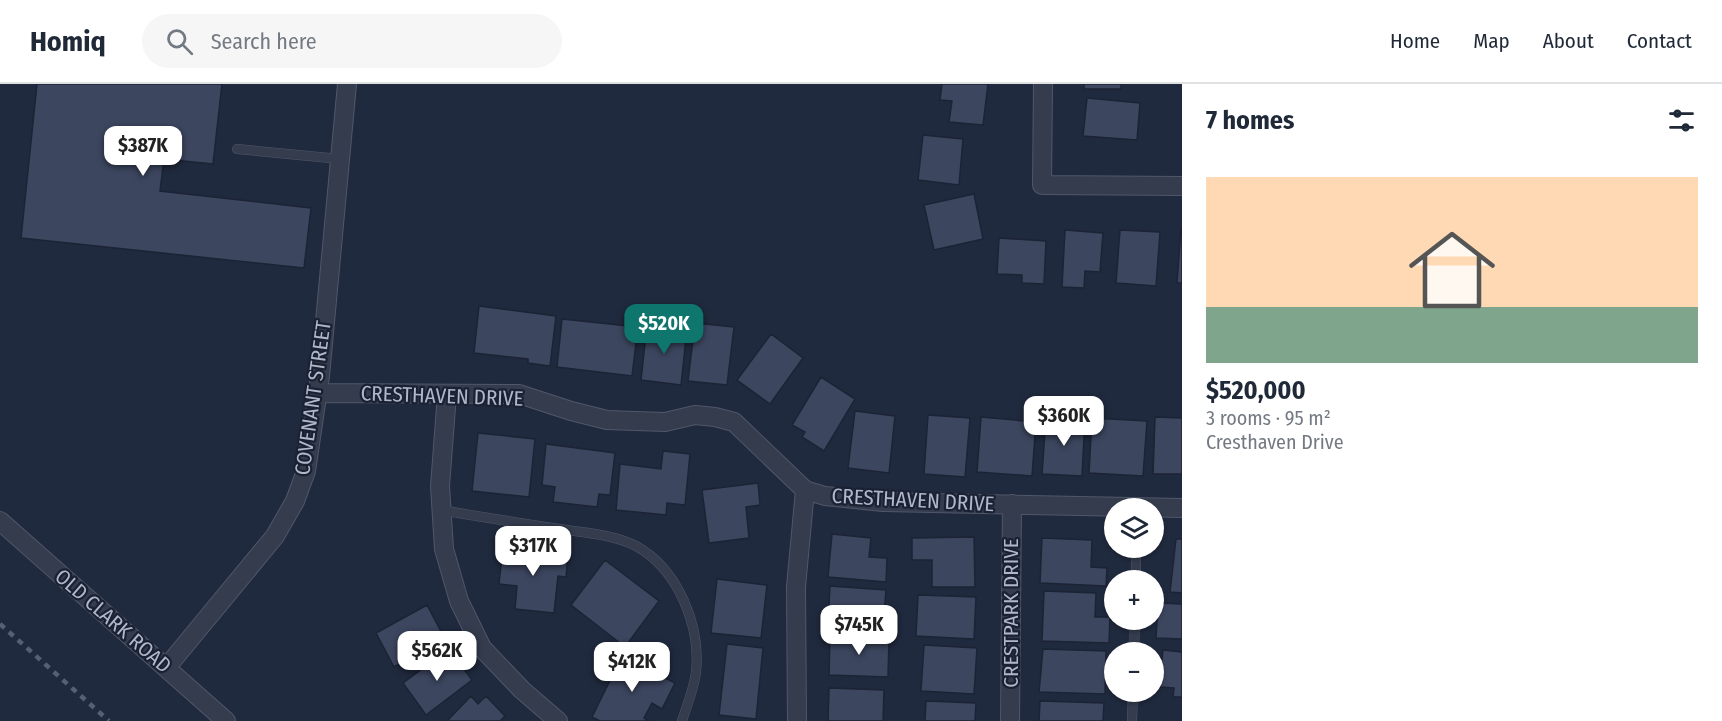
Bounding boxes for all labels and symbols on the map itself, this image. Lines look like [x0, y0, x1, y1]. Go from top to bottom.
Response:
pin: $387K [101, 126, 185, 177]
pin: $520K [622, 304, 706, 355]
street label: COVENANT STREET [289, 319, 337, 477]
street label: CRESTHAVEN DRIVE [360, 380, 524, 412]
pin: $360K [1022, 396, 1106, 447]
street label: CRESTHAVEN DRIVE [831, 483, 995, 517]
pin: $317K [491, 526, 575, 577]
street label: CRESTPARK DRIVE [998, 538, 1024, 688]
street label: OLD CLARK ROAD [50, 563, 176, 679]
pin: $745K [817, 605, 901, 656]
pin: $562K [395, 631, 479, 682]
pin: $412K [590, 642, 674, 693]

